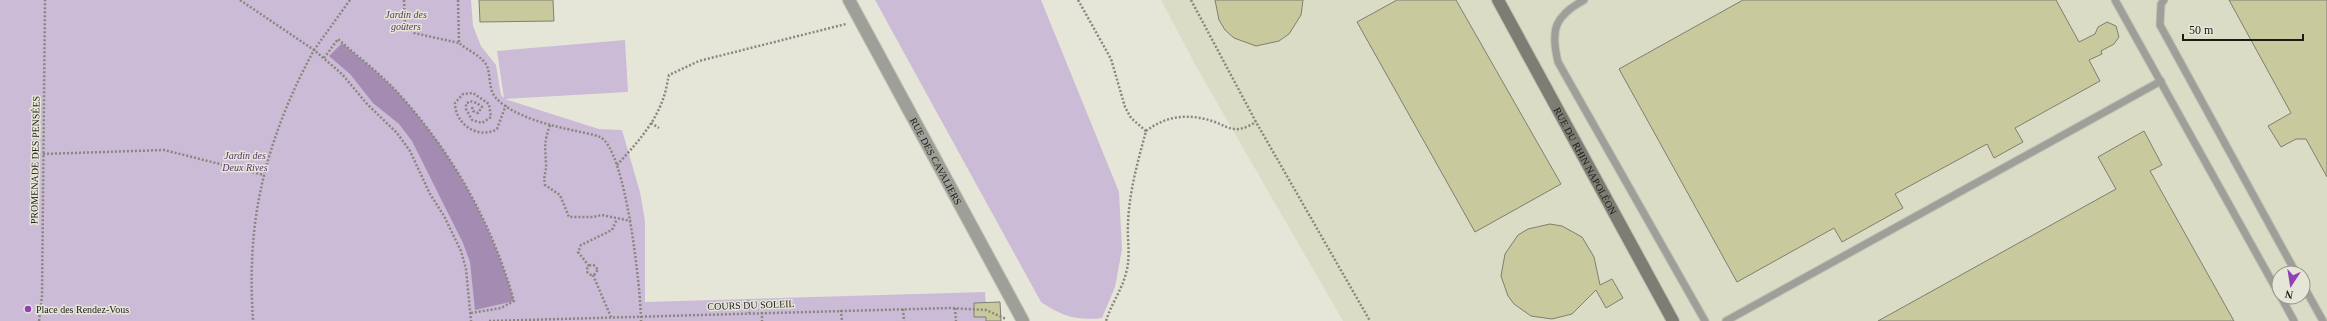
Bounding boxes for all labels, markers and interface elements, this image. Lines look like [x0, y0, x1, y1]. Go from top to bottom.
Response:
park label: Jardin des goûters [385, 9, 427, 32]
scale bar [2183, 16, 2303, 42]
text: 50 m [2189, 23, 2214, 37]
street label: PROMENADE DES PENSÉES [28, 96, 42, 224]
street label: RUE DU RHIN NAPOLÉON [1552, 105, 1619, 216]
street label: RUE DES CAVALIERS [908, 115, 964, 206]
park label: Jardin des Deux Rives [221, 150, 268, 173]
north arrow [2271, 265, 2311, 305]
text: N [2284, 288, 2294, 301]
street label: COURS DU SOLEIL [707, 298, 795, 312]
marker: Place des Rendez-Vous [23, 304, 33, 314]
place label: Place des Rendez-Vous [36, 304, 129, 315]

